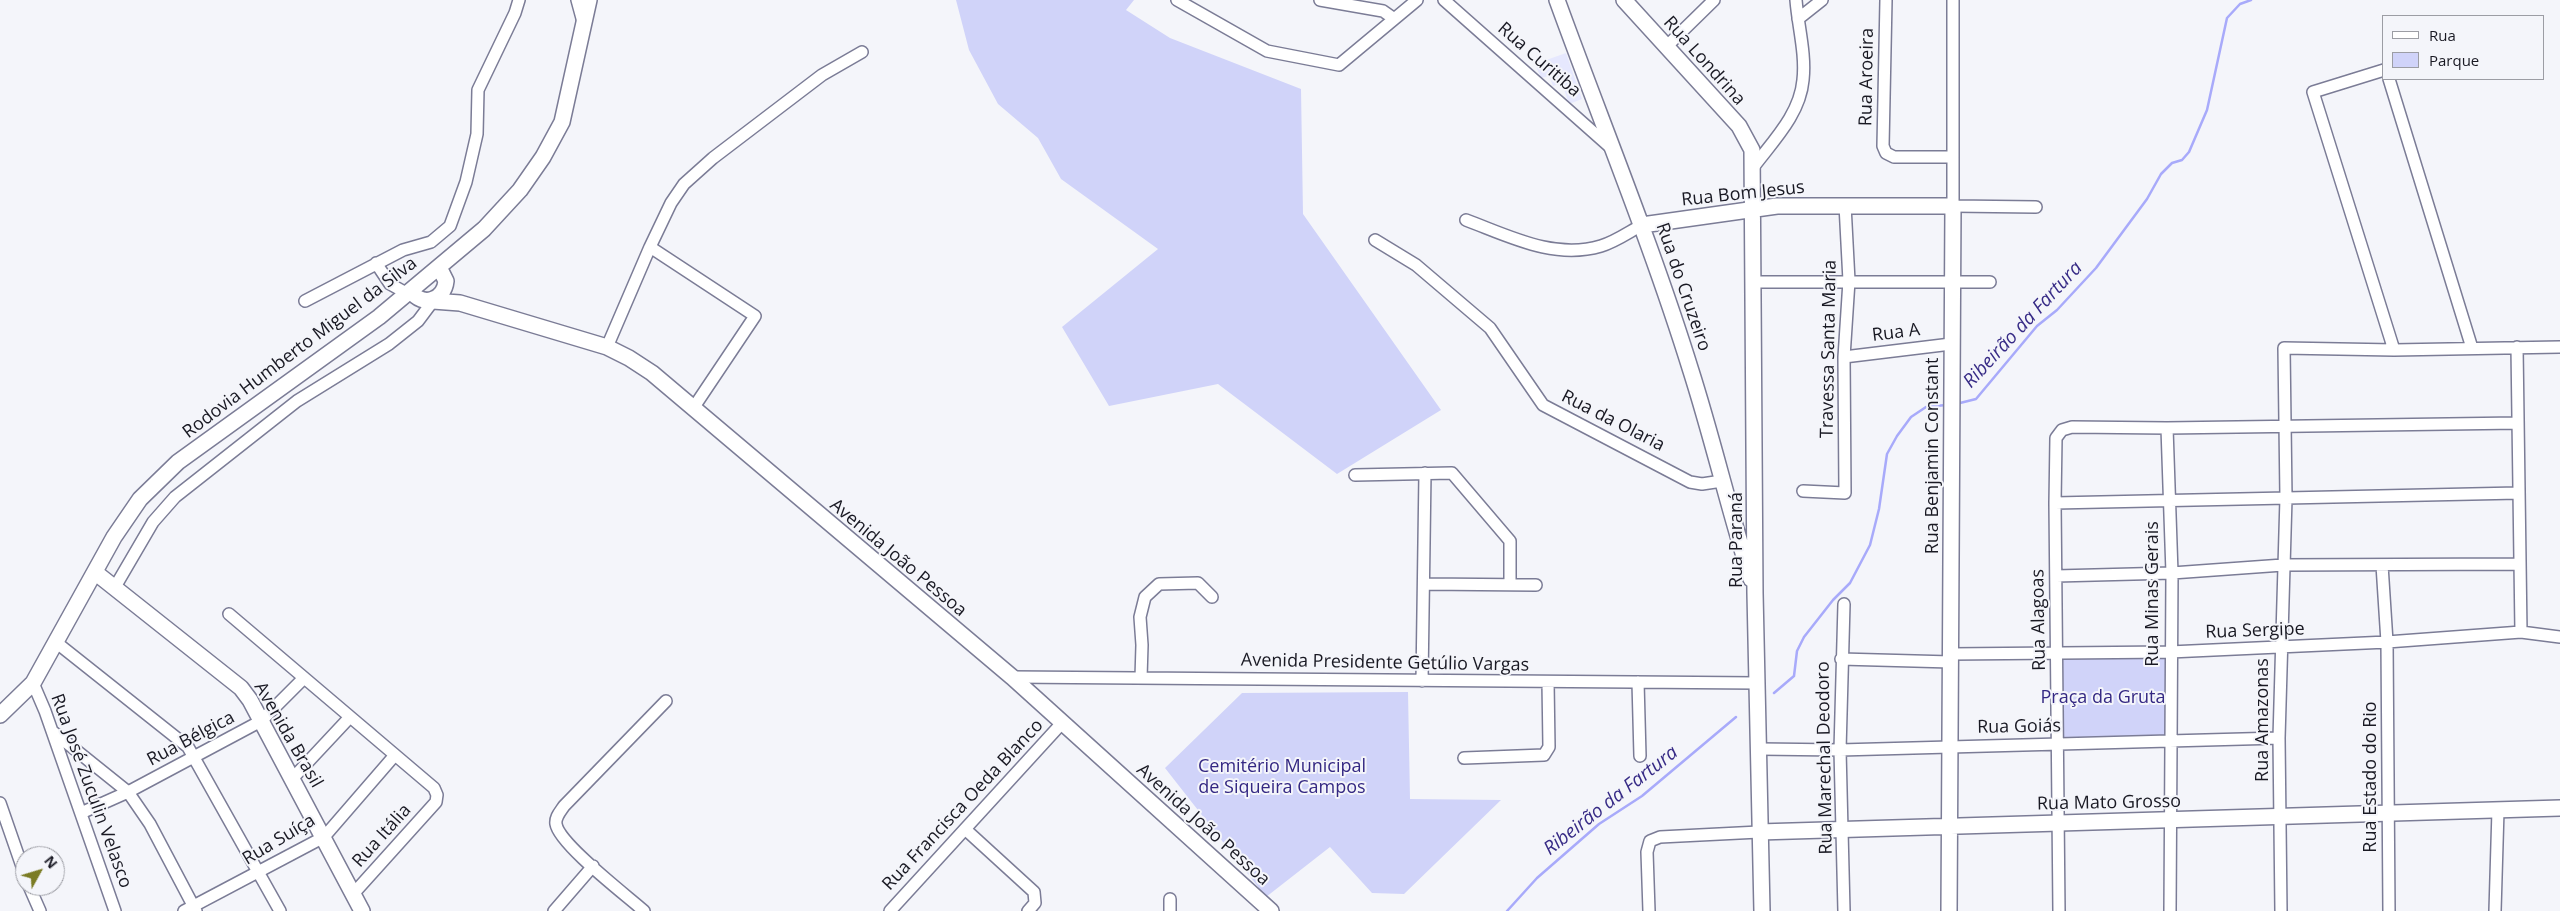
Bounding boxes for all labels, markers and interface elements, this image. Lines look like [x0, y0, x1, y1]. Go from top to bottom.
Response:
street label: Rua Londrina [1658, 12, 1750, 110]
legend [2382, 15, 2545, 80]
street label: Rua Curitiba [1493, 18, 1585, 102]
text: Rua [2429, 25, 2456, 45]
street label: Rua Aroeira [1855, 28, 1879, 126]
text: Parque [2429, 50, 2479, 70]
street label: Rua Bom Jesus [1680, 177, 1806, 211]
street label: Rua do Cruzeiro [1651, 220, 1715, 354]
street label: Rodovia Humberto Miguel da Silva [179, 253, 421, 443]
water label: Ribeirão da Fartura [1959, 257, 2087, 393]
street label: Travessa Santa Maria [1817, 260, 1841, 438]
street label: Rua A [1871, 319, 1921, 347]
street label: Rua Benjamin Constant [1922, 358, 1944, 554]
street label: Rua da Olaria [1558, 386, 1668, 456]
street label: Rua Paraná [1726, 492, 1748, 588]
street label: Avenida João Pessoa [825, 494, 971, 622]
street label: Rua Minas Gerais [2142, 521, 2164, 667]
street label: Rua Alagoas [2027, 569, 2051, 671]
street label: Rua Sergipe [2205, 618, 2305, 644]
street label: Avenida Presidente Getúlio Vargas [1241, 650, 1529, 676]
street label: Rua Amazonas [2252, 658, 2274, 782]
street label: Rua Marechal Deodoro [1813, 661, 1837, 855]
street label: Avenida Brasil [249, 678, 327, 792]
park label: Praça da Gruta [2040, 687, 2166, 709]
street label: Rua José Zuculin Velasco [46, 691, 136, 891]
street label: Rua Estado do Rio [2360, 701, 2382, 853]
street label: Rua Bélgica [144, 707, 238, 771]
street label: Rua Francisca Oeda Blanco [878, 715, 1048, 895]
street label: Rua Goiás [1977, 715, 2061, 739]
water label: Ribeirão da Fartura [1539, 741, 1683, 861]
park label: Cemitério Municipal de Siqueira Campos [1198, 756, 1366, 799]
street label: Avenida João Pessoa [1132, 759, 1274, 891]
street label: Rua Mato Grosso [2037, 791, 2181, 815]
street label: Rua Itália [348, 800, 416, 872]
street label: Rua Suíça [239, 810, 319, 870]
north arrow [15, 846, 65, 896]
text: N [40, 851, 62, 872]

